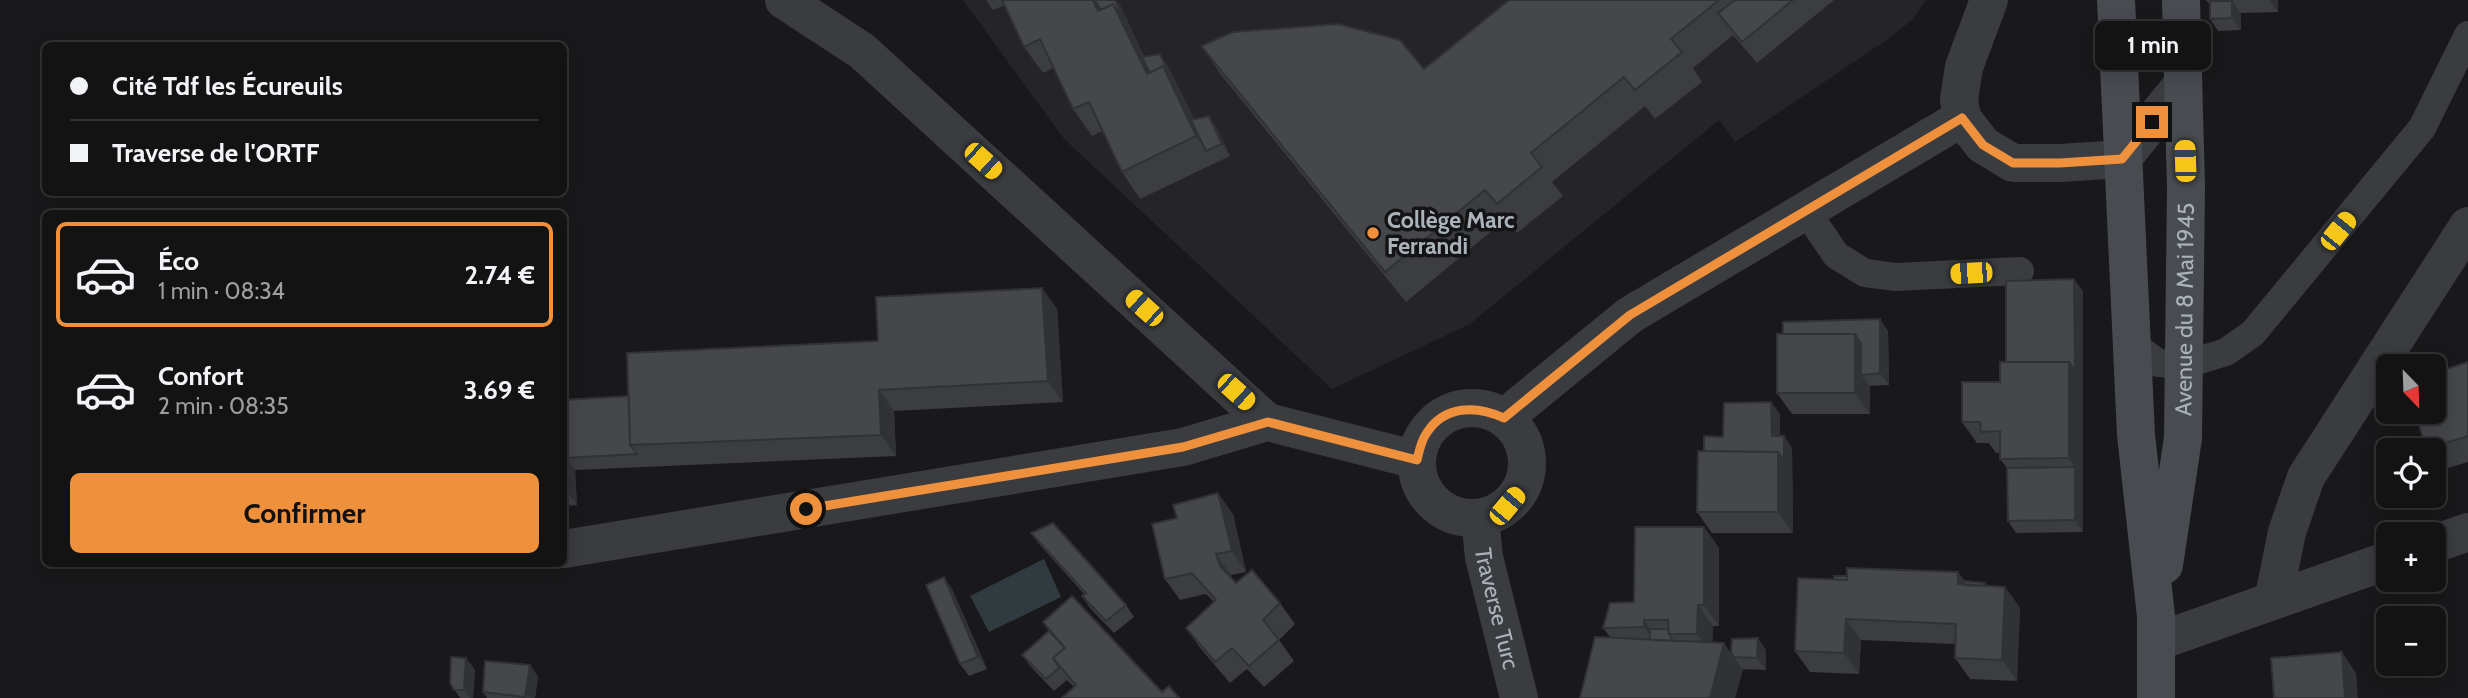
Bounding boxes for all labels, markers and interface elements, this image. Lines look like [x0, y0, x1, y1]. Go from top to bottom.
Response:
callout: 1 min [2094, 20, 2210, 69]
text: 1 min [2127, 31, 2179, 59]
text: Cité Tdf les Écureuils [112, 70, 343, 102]
route end [2136, 106, 2168, 138]
text: Traverse de l'ORTF [112, 137, 319, 169]
car [961, 139, 1006, 183]
car [2174, 140, 2197, 182]
street label: Avenue du 8 Mai 1945 [2169, 203, 2200, 416]
place label: Collège Marc Ferrandi [1387, 206, 1515, 260]
car [2317, 208, 2360, 254]
marker: Collège Marc Ferrandi [1365, 225, 1381, 241]
icon: car [74, 243, 137, 306]
text: Éco [158, 245, 199, 277]
text: 2.74 € [464, 259, 535, 291]
car [1950, 261, 1993, 285]
text: 1 min · 08:34 [158, 277, 285, 305]
car [1122, 286, 1167, 330]
north arrow [2376, 354, 2446, 424]
map controls [2376, 354, 2446, 676]
icon: car [74, 358, 137, 421]
text: Confort [158, 360, 244, 392]
car [1214, 370, 1259, 414]
text: 3.69 € [463, 374, 535, 406]
text: 2 min · 08:35 [158, 392, 289, 420]
button: locate [2376, 438, 2446, 508]
button: Confirmer [70, 473, 539, 553]
car [1486, 483, 1529, 529]
route start [790, 493, 822, 525]
button: + [2376, 522, 2446, 592]
street label: Traverse Turc [1469, 546, 1525, 672]
button: − [2376, 606, 2446, 676]

